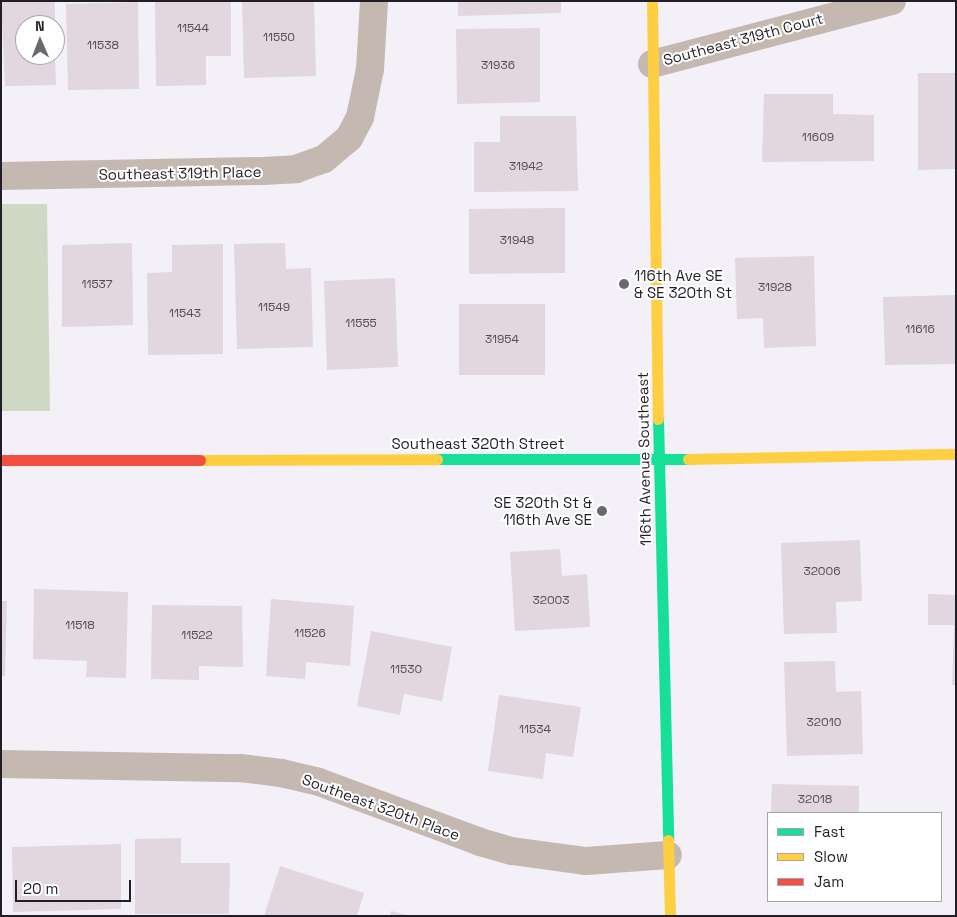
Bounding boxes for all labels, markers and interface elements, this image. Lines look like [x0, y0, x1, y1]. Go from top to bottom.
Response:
street label: Southeast 319th Court [661, 9, 825, 69]
north arrow [15, 15, 65, 65]
text: N [35, 17, 45, 35]
house number: 11544 [177, 22, 209, 36]
house number: 11550 [263, 31, 295, 45]
house number: 11538 [87, 39, 119, 53]
house number: 31936 [481, 59, 515, 73]
house number: 11609 [802, 131, 834, 145]
house number: 31942 [509, 160, 543, 174]
street label: Southeast 319th Place [98, 163, 262, 183]
house number: 31948 [500, 234, 534, 248]
place label: 116th Ave SE & SE 320th St [634, 266, 732, 301]
house number: 11537 [81, 278, 113, 292]
marker: 116th Ave SE & SE 320th St [618, 278, 630, 290]
house number: 31928 [758, 281, 792, 295]
house number: 11549 [258, 301, 290, 315]
house number: 11543 [169, 307, 201, 321]
house number: 11555 [345, 317, 377, 331]
house number: 11616 [905, 323, 935, 337]
house number: 31954 [485, 333, 519, 347]
street label: 116th Avenue Southeast [633, 372, 655, 546]
street label: Southeast 320th Street [391, 435, 565, 453]
place label: SE 320th St & 116th Ave SE [494, 493, 592, 528]
marker: SE 320th St & 116th Ave SE [596, 505, 608, 517]
house number: 32006 [803, 565, 841, 579]
house number: 32003 [532, 594, 570, 608]
house number: 11518 [65, 619, 95, 633]
house number: 11526 [294, 627, 326, 641]
house number: 11522 [181, 629, 213, 643]
house number: 11530 [390, 663, 422, 677]
house number: 32010 [807, 716, 841, 730]
house number: 11534 [519, 723, 551, 737]
street label: Southeast 320th Place [300, 770, 462, 844]
house number: 32018 [798, 793, 832, 807]
legend [767, 812, 942, 902]
text: Fast [814, 822, 845, 841]
text: Slow [814, 847, 848, 866]
scale bar [18, 870, 134, 902]
text: Jam [814, 872, 844, 891]
text: 20 m [23, 879, 58, 898]

